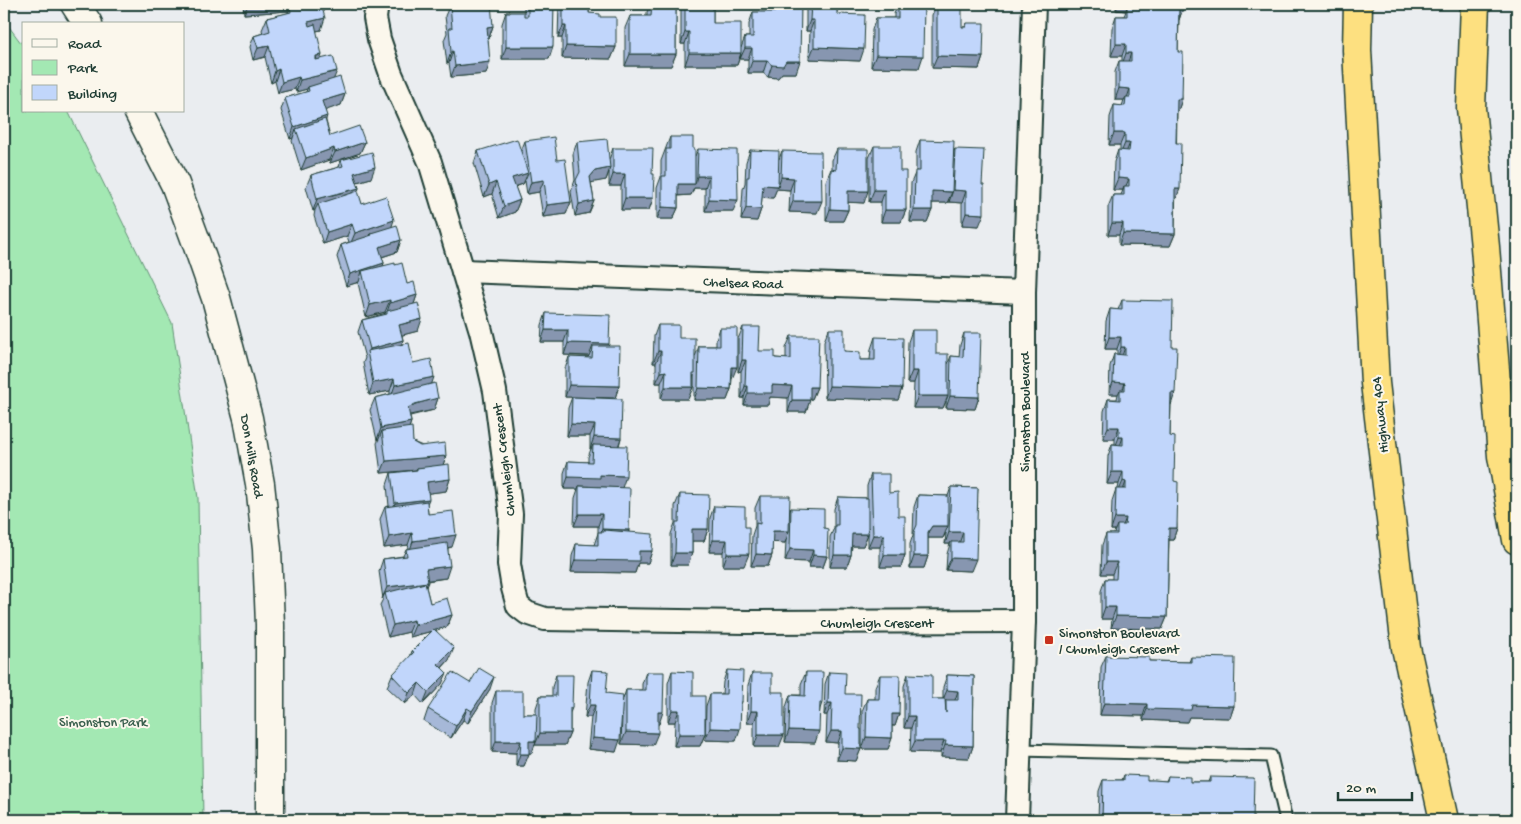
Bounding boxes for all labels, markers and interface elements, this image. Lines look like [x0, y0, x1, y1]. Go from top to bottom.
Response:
legend [22, 22, 185, 112]
text: Road [68, 36, 102, 54]
text: Park [67, 60, 98, 78]
text: Building [67, 86, 117, 104]
street label: Chelsea Road [703, 275, 785, 294]
street label: Simonston Boulevard [1018, 350, 1035, 472]
street label: Highway 404 [1369, 375, 1394, 454]
street label: Chumleigh Crescent [490, 401, 521, 517]
street label: Don Mills Road [235, 412, 267, 501]
street label: Chumleigh Crescent [820, 616, 935, 633]
place label: Simonston Boulevard / Chumleigh Crescent [1059, 626, 1181, 659]
marker: Simonston Boulevard / Chumleigh Crescent [1043, 634, 1055, 646]
park label: Simonston Park [59, 715, 149, 732]
scale bar [1338, 769, 1412, 801]
text: 20 m [1346, 780, 1376, 798]

